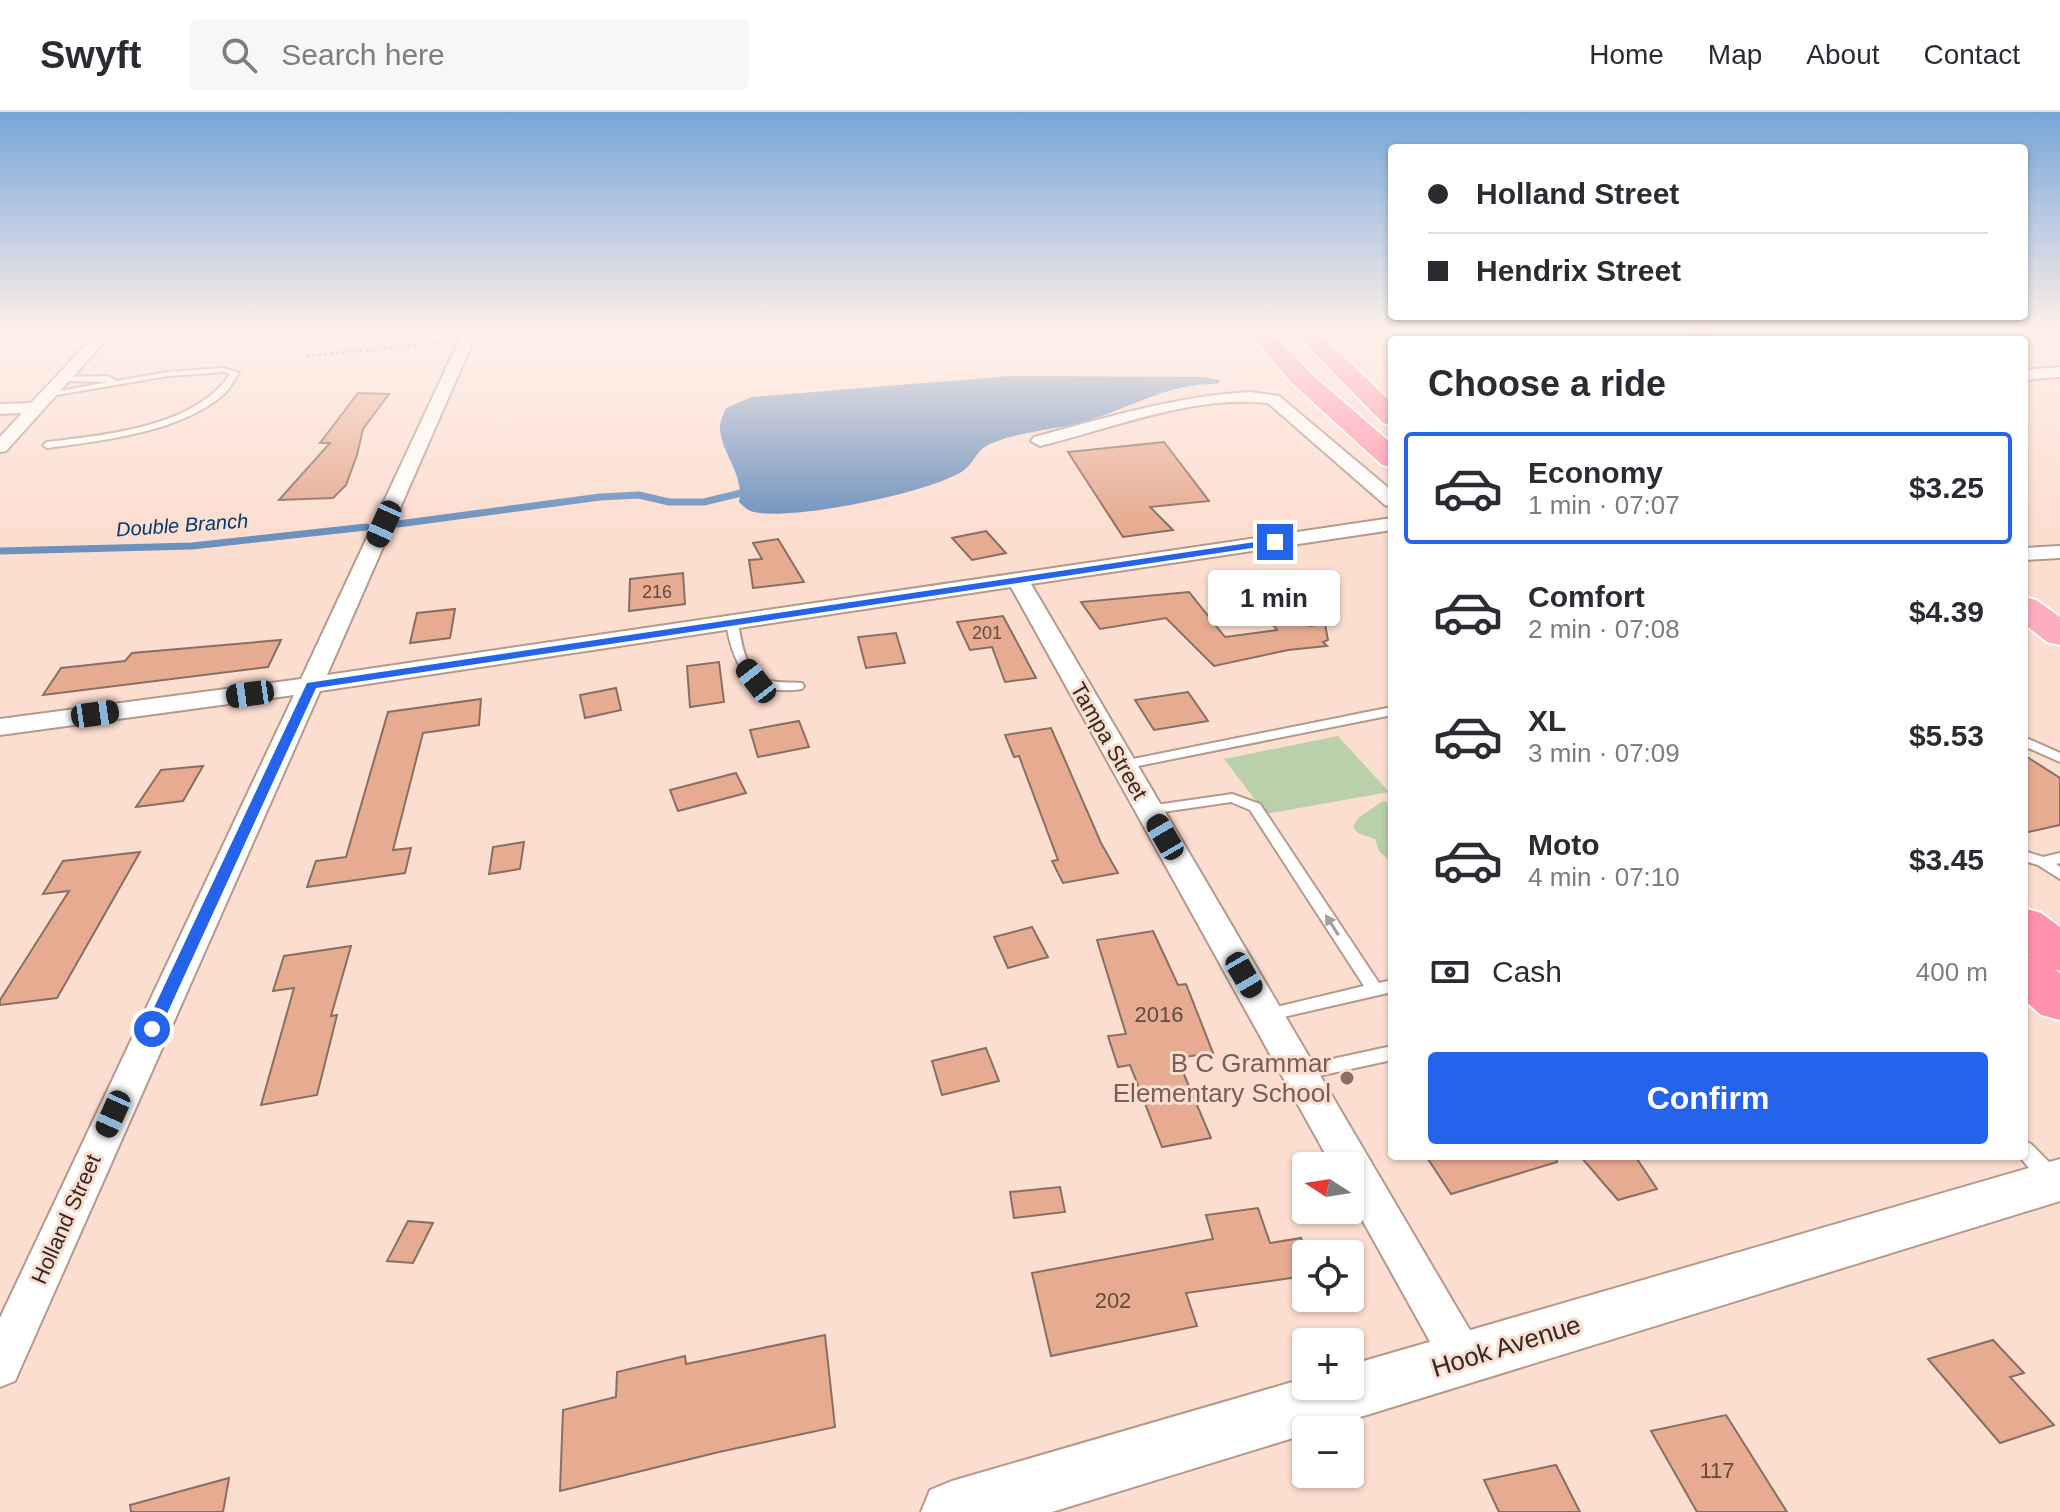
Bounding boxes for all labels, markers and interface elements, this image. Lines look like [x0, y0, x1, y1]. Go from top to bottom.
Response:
search box [189, 19, 749, 91]
icon: search [217, 33, 261, 77]
text: Swyft [40, 34, 141, 76]
text: Search here [281, 38, 445, 71]
text: Home [1589, 39, 1664, 70]
text: Map [1708, 39, 1762, 70]
text: About [1806, 39, 1880, 70]
text: Contact [1924, 39, 2020, 70]
text: Holland Street [1476, 177, 1679, 210]
text: Hendrix Street [1476, 254, 1681, 287]
text: Choose a ride [1428, 363, 1666, 404]
icon: car [1432, 452, 1504, 524]
text: Economy [1528, 456, 1663, 489]
text: $3.25 [1909, 471, 1984, 504]
text: 1 min · 07:07 [1528, 490, 1680, 520]
car [363, 497, 405, 551]
water label: Double Branch [115, 509, 249, 541]
route end [1257, 524, 1293, 560]
callout: 1 min [1209, 570, 1341, 626]
icon: car [1432, 576, 1504, 648]
text: Comfort [1528, 580, 1645, 613]
house number: 216 [642, 582, 672, 602]
text: 1 min [1240, 583, 1308, 613]
text: $4.39 [1909, 595, 1984, 628]
text: 2 min · 07:08 [1528, 614, 1680, 644]
house number: 201 [972, 623, 1002, 643]
car [732, 655, 780, 707]
street label: Tampa Street [1065, 678, 1153, 804]
car [225, 679, 275, 709]
car [70, 699, 120, 729]
icon: car [1432, 700, 1504, 772]
text: XL [1528, 704, 1566, 737]
text: $5.53 [1909, 719, 1984, 752]
text: 3 min · 07:09 [1528, 738, 1680, 768]
car [1143, 810, 1187, 864]
icon: car [1432, 824, 1504, 896]
text: Moto [1528, 828, 1600, 861]
text: $3.45 [1909, 843, 1984, 876]
text: 4 min · 07:10 [1528, 862, 1680, 892]
one-way arrow [1325, 914, 1340, 936]
car [1222, 948, 1266, 1002]
icon: cash [1428, 950, 1472, 994]
text: Cash [1492, 955, 1562, 988]
text: 400 m [1916, 957, 1988, 987]
house number: 2016 [1135, 1002, 1183, 1027]
route start [134, 1011, 170, 1047]
place label: B C Grammar Elementary School [1113, 1048, 1331, 1108]
button: Confirm [1428, 1052, 1988, 1144]
marker: B C Grammar Elementary School [1338, 1069, 1356, 1087]
car [92, 1087, 134, 1141]
street label: Holland Street [26, 1150, 106, 1288]
north arrow [1292, 1152, 1364, 1224]
map controls [1292, 1152, 1364, 1488]
button: locate [1292, 1240, 1364, 1312]
house number: 202 [1095, 1288, 1131, 1313]
street label: Hook Avenue [1428, 1309, 1584, 1383]
button: + [1292, 1328, 1364, 1400]
button: − [1292, 1416, 1364, 1488]
house number: 117 [1699, 1458, 1735, 1483]

